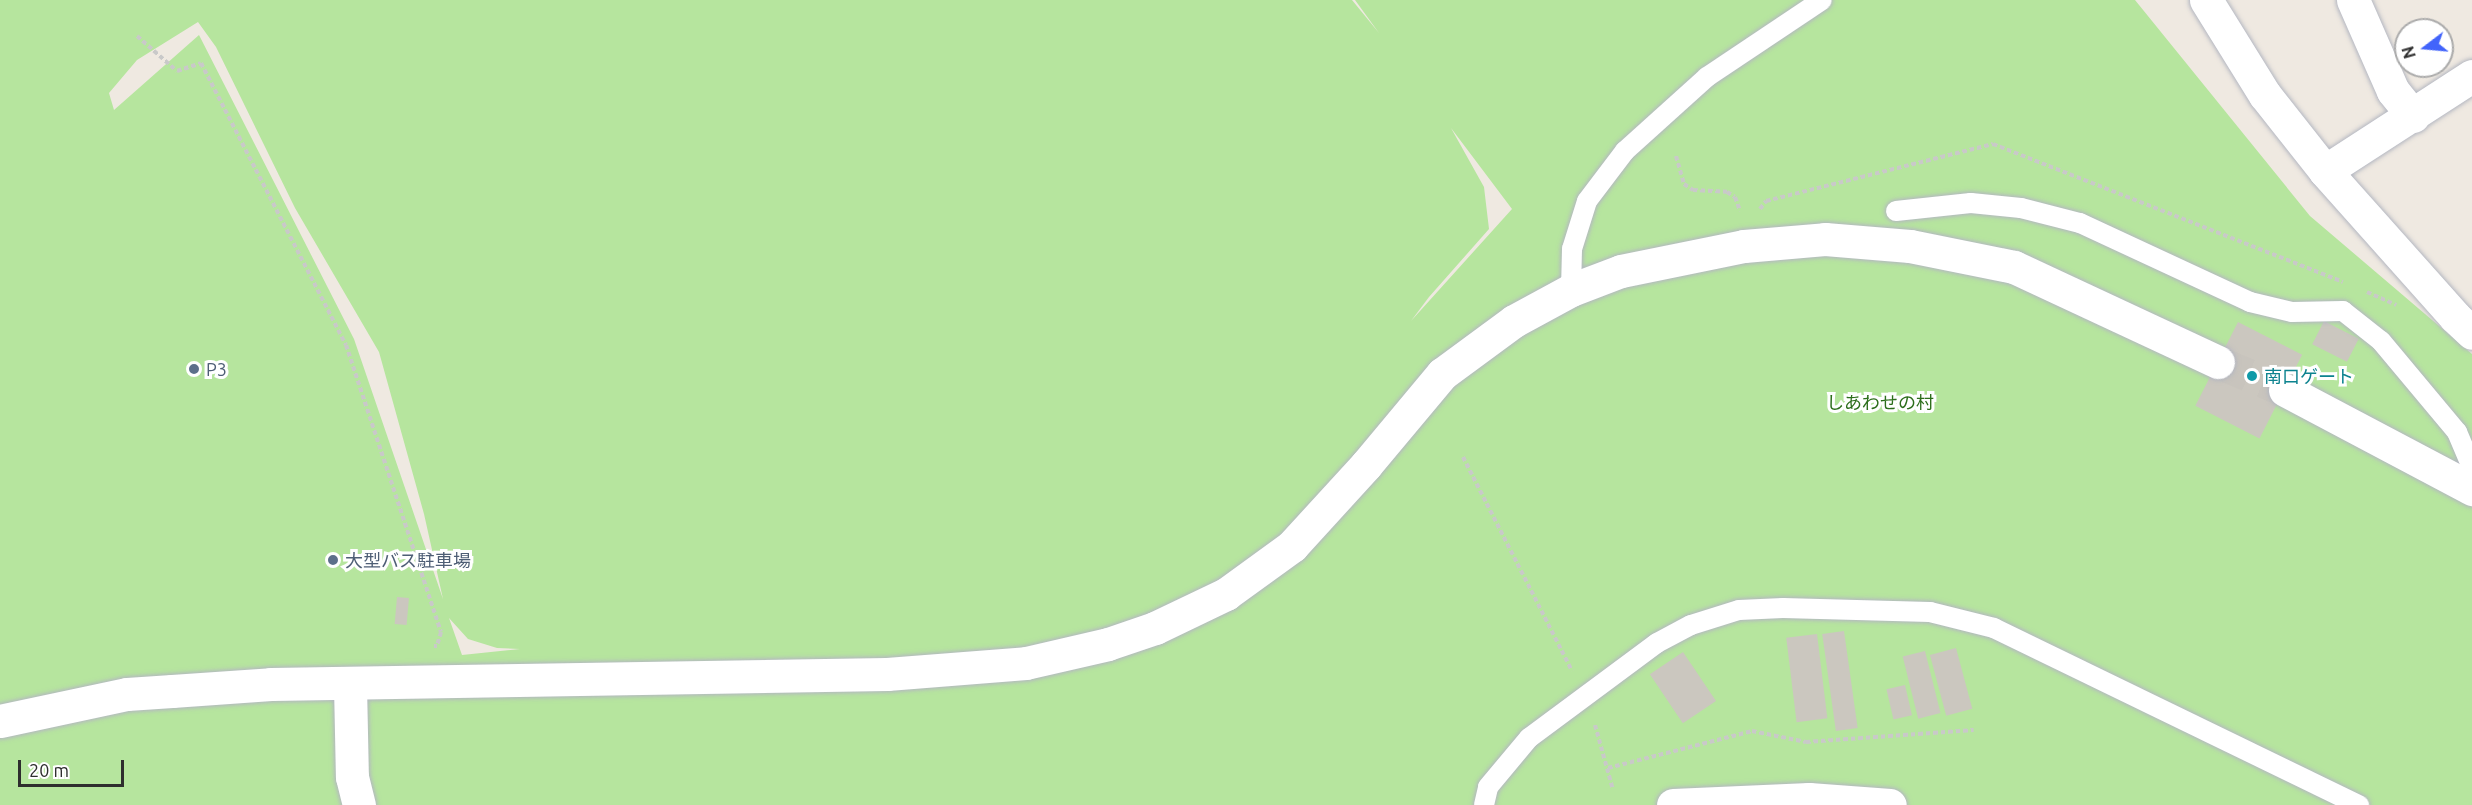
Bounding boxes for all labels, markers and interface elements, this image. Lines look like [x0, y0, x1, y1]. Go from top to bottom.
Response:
north arrow [2394, 18, 2454, 78]
text: N [2398, 44, 2419, 61]
place label: P3 [206, 358, 227, 380]
marker: P3 [187, 362, 201, 376]
place label: 南口ゲート [2264, 365, 2354, 387]
marker: 南口ゲート [2245, 369, 2259, 383]
park label: しあわせの村 [1826, 391, 1934, 413]
place label: 大型バス駐車場 [345, 549, 471, 571]
marker: 大型バス駐車場 [326, 553, 340, 567]
scale bar [21, 748, 128, 786]
text: 20 m [29, 760, 69, 780]

